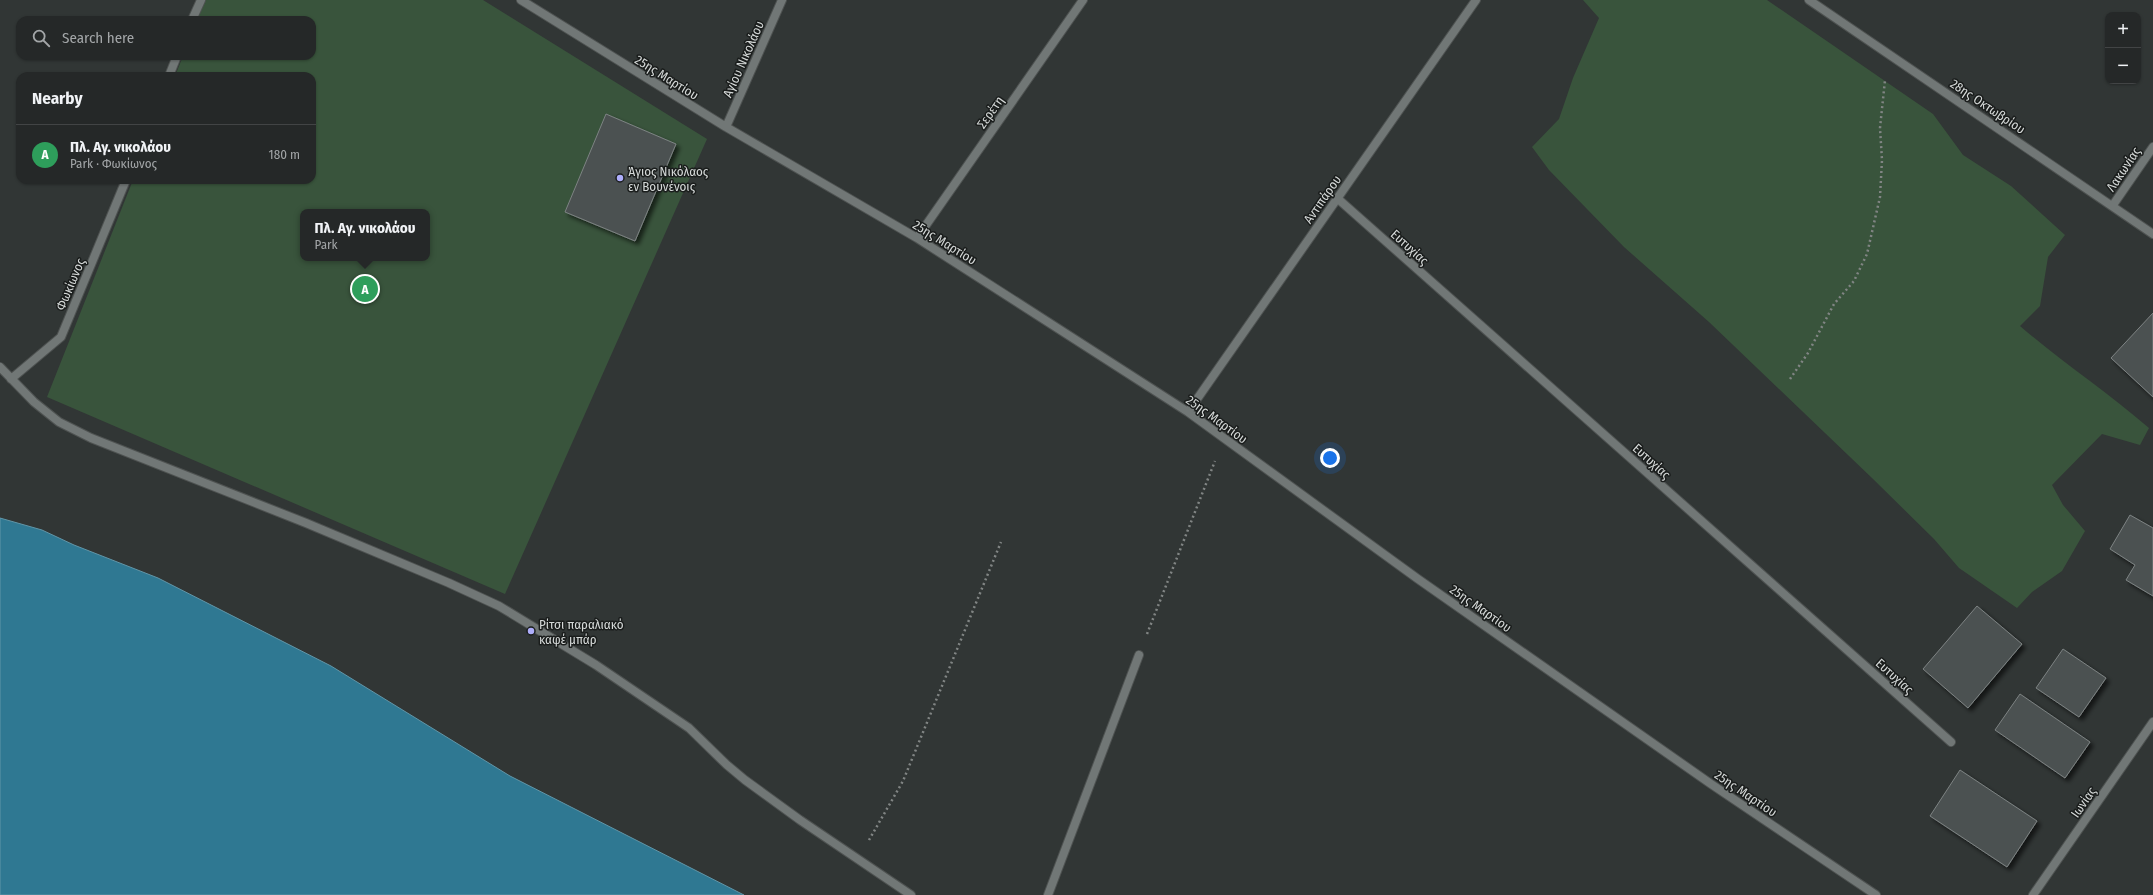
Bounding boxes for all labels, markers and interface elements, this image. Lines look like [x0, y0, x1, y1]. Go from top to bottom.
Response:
map controls [2105, 12, 2141, 84]
button: + [2105, 12, 2141, 48]
search box [16, 16, 316, 60]
street label: Αγίου Νικολάου [720, 19, 767, 100]
icon: search [30, 27, 52, 49]
text: Search here [62, 29, 134, 47]
button: − [2105, 48, 2141, 84]
street label: 25ης Μαρτίου [632, 52, 701, 103]
street label: 28ης Οκτωβρίου [1948, 76, 2028, 137]
text: Nearby [32, 88, 83, 109]
street label: Σερέτη [974, 93, 1007, 131]
text: Πλ. Αγ. νικολάου [70, 138, 171, 156]
street label: Λακωνίας [2103, 144, 2144, 194]
text: A [41, 147, 49, 162]
text: 180 m [269, 147, 300, 162]
text: Park · Φωκίωνος [70, 156, 157, 171]
place label: Άγιος Νικόλαος εν Βουνένοις [628, 164, 709, 194]
street label: Αντιπάρου [1300, 172, 1344, 226]
marker: Άγιος Νικόλαος εν Βουνένοις [615, 173, 625, 183]
popup [300, 209, 430, 261]
street label: 25ης Μαρτίου [910, 217, 979, 268]
text: Πλ. Αγ. νικολάου [315, 219, 415, 237]
street label: Ευτυχίας [1388, 227, 1432, 268]
text: Park [315, 237, 338, 252]
street label: Φωκίωνος [53, 255, 88, 312]
pin: A [352, 274, 378, 304]
street label: 25ης Μαρτίου [1183, 392, 1250, 447]
street label: Ευτυχίας [1630, 441, 1674, 482]
your location [1320, 448, 1340, 468]
street label: 25ης Μαρτίου [1447, 582, 1514, 635]
place label: Ρίτσι παραλιακό καφέ μπάρ [539, 617, 624, 647]
marker: Ρίτσι παραλιακό καφέ μπάρ [526, 626, 536, 636]
street label: Ευτυχίας [1873, 656, 1917, 697]
street label: 25ης Μαρτίου [1712, 767, 1780, 820]
street label: Ιωνίας [2068, 784, 2100, 820]

